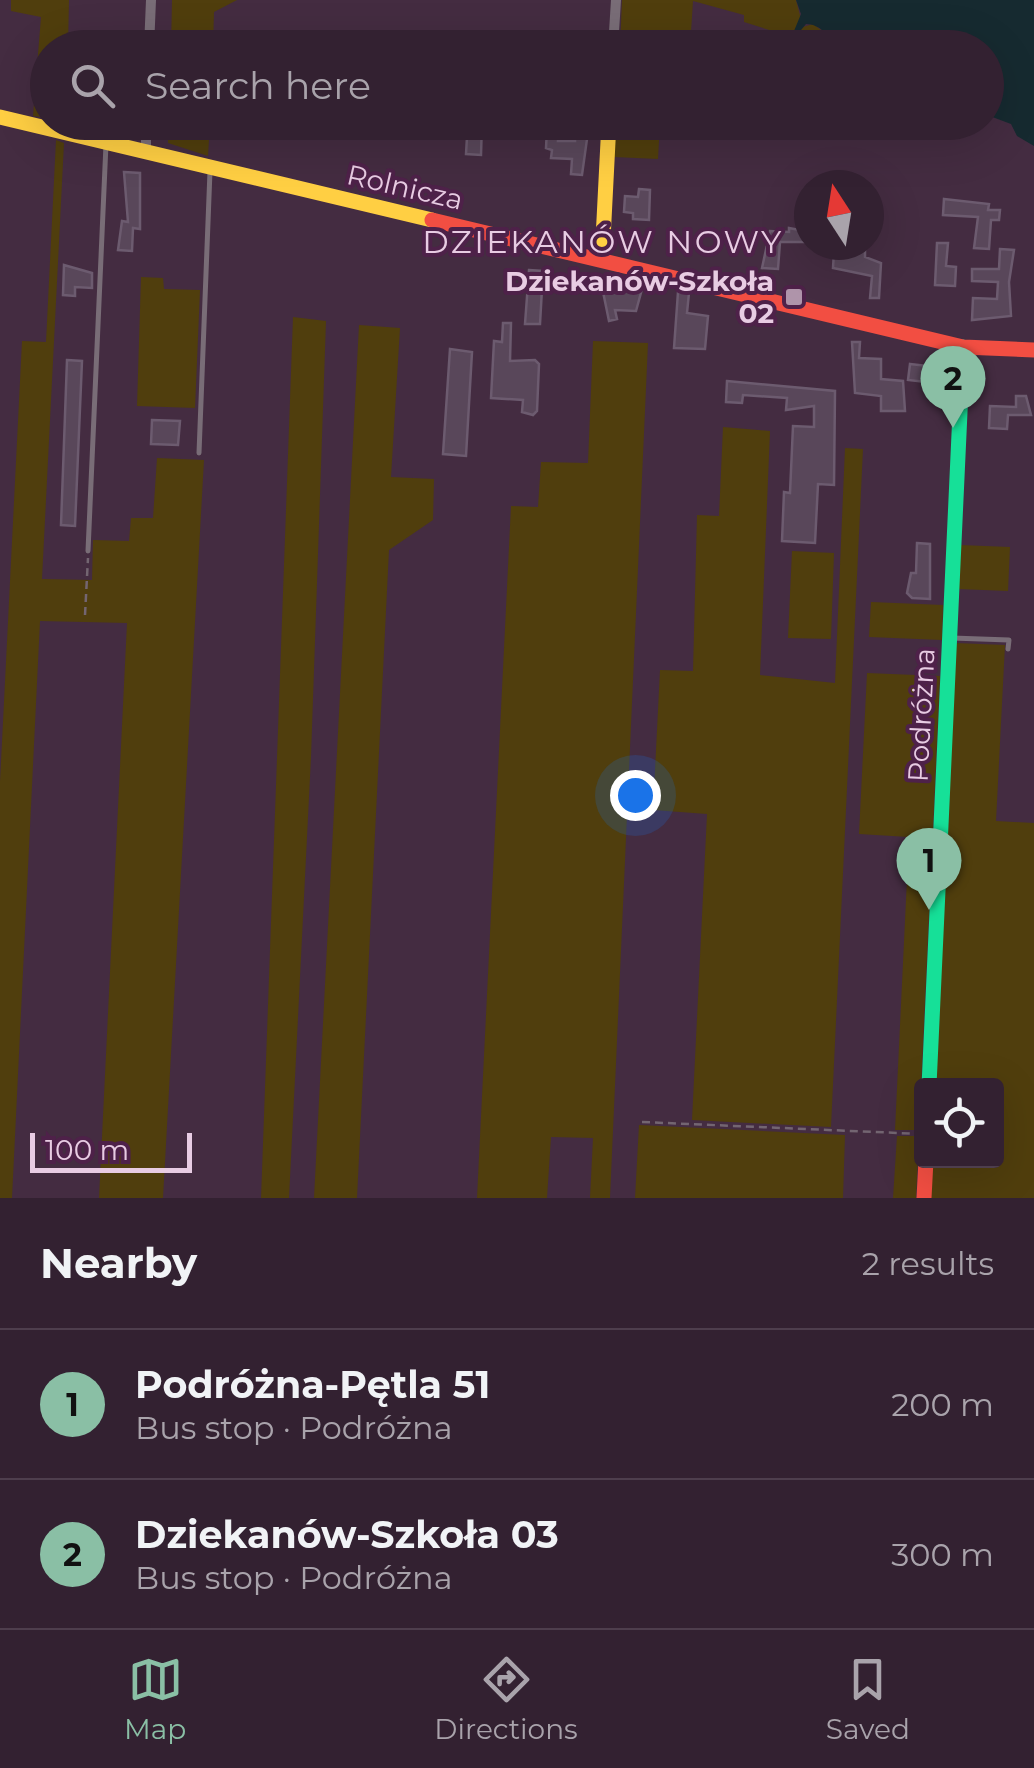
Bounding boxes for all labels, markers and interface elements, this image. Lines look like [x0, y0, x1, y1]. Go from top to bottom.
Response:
search box [30, 30, 1004, 140]
icon: search [65, 58, 120, 113]
text: Search here [145, 62, 371, 109]
street label: Rolnicza [344, 157, 466, 217]
north arrow [794, 170, 884, 260]
district label: DZIEKANÓW NOWY [422, 222, 784, 261]
place label: Dziekanów-Szkoła 02 [505, 264, 774, 330]
marker: Dziekanów-Szkoła 02 [783, 286, 805, 308]
pin: 2 [920, 346, 986, 428]
street label: Podróżna [901, 647, 941, 783]
your location [610, 770, 661, 821]
pin: 1 [896, 828, 962, 910]
map controls [914, 1078, 1004, 1168]
button: locate [914, 1078, 1004, 1168]
scale bar [30, 1128, 192, 1172]
text: 100 m [45, 1133, 129, 1167]
text: Nearby [40, 1237, 197, 1289]
text: 2 results [862, 1244, 994, 1283]
text: Podróżna-Pętla 51 [135, 1361, 490, 1408]
text: 1 [66, 1385, 79, 1424]
text: 200 m [891, 1385, 994, 1424]
text: Bus stop · Podróżna [135, 1408, 453, 1447]
text: Dziekanów-Szkoła 03 [135, 1511, 559, 1558]
text: 2 [63, 1535, 82, 1574]
text: 300 m [891, 1535, 994, 1574]
text: Bus stop · Podróżna [135, 1558, 453, 1597]
tab: Map [124, 1652, 186, 1746]
tab: Directions [434, 1652, 578, 1746]
tab: Saved [826, 1652, 910, 1746]

